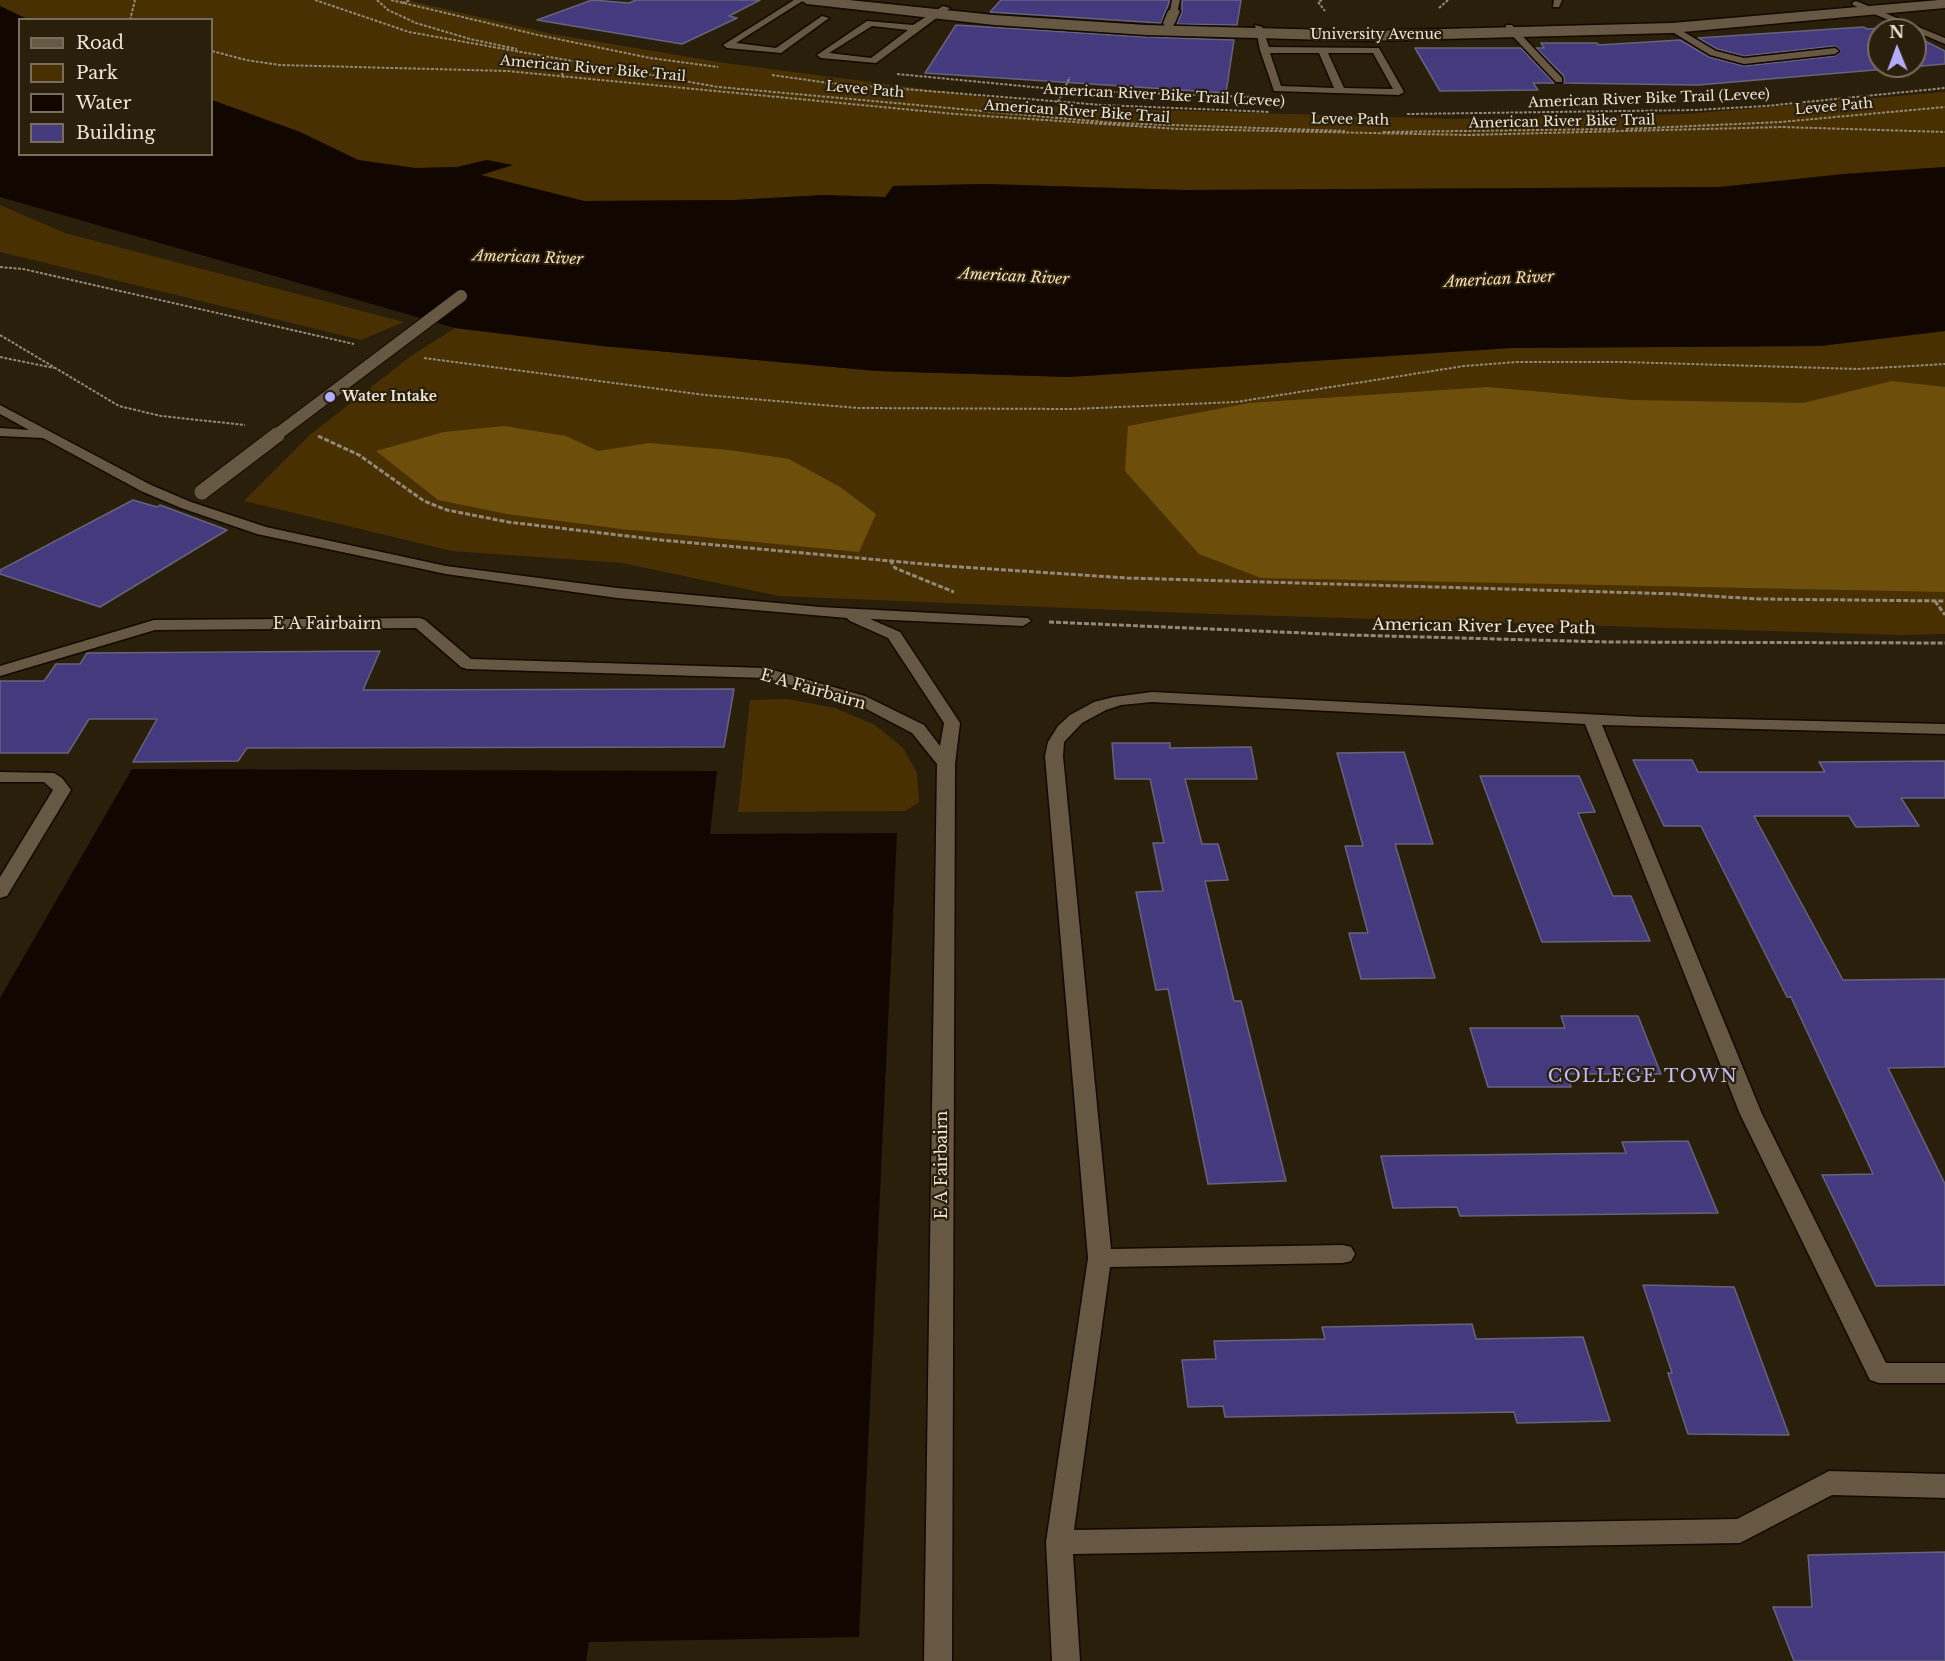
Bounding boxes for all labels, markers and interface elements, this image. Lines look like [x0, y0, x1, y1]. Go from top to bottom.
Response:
legend [18, 18, 213, 156]
north arrow [1867, 18, 1927, 78]
text: N [1889, 22, 1904, 42]
street label: University Avenue [1310, 27, 1442, 43]
text: Road [76, 32, 124, 54]
street label: American River Bike Trail [499, 53, 687, 85]
text: Park [76, 62, 118, 84]
street label: Levee Path [825, 78, 905, 102]
street label: American River Bike Trail (Levee) [1043, 81, 1285, 111]
street label: American River Bike Trail (Levee) [1528, 86, 1770, 112]
text: Water [76, 92, 131, 114]
street label: Levee Path [1794, 95, 1874, 119]
street label: American River Bike Trail [983, 97, 1171, 127]
street label: Levee Path [1311, 111, 1389, 129]
street label: American River Bike Trail [1469, 112, 1655, 132]
text: Building [76, 122, 155, 144]
water label: American River [473, 247, 583, 269]
water label: American River [958, 265, 1070, 289]
water label: American River [1443, 268, 1555, 292]
place label: Water Intake [342, 389, 437, 405]
marker: Water Intake [323, 390, 337, 404]
street label: E A Fairbairn [273, 614, 381, 634]
street label: American River Levee Path [1372, 615, 1596, 639]
street label: E A Fairbairn [758, 666, 868, 714]
district label: COLLEGE TOWN [1548, 1066, 1738, 1088]
street label: E A Fairbairn [932, 1111, 952, 1219]

